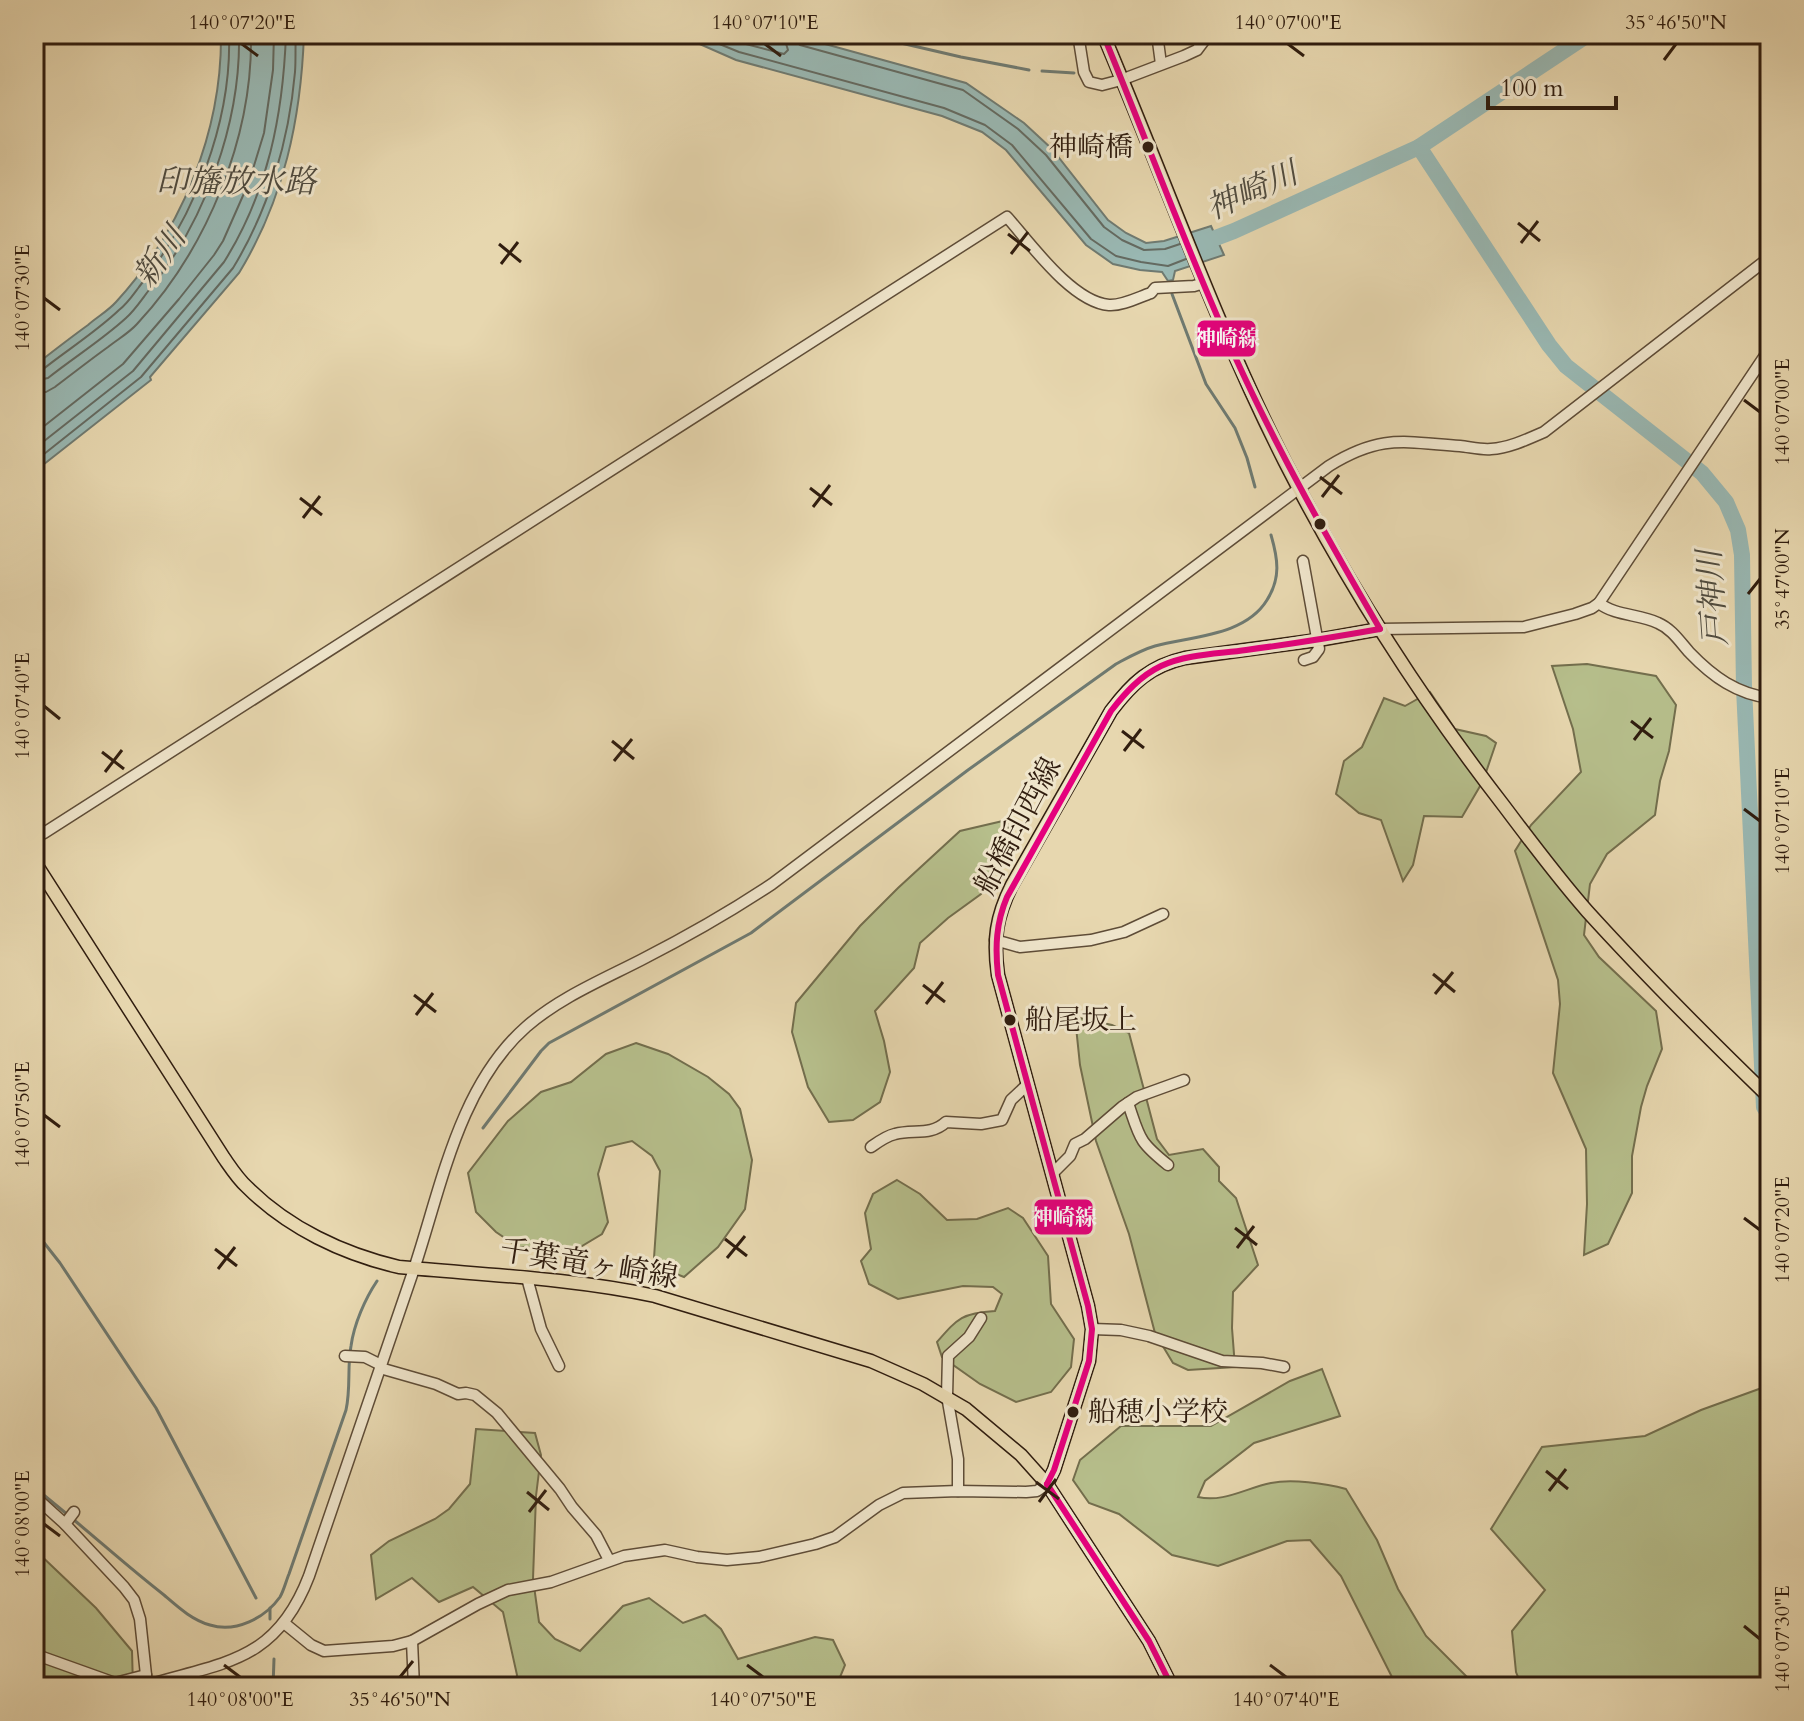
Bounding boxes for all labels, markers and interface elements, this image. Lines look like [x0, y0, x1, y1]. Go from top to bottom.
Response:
text: 140°07'20"E [189, 9, 295, 36]
text: 140°07'10"E [712, 9, 818, 36]
text: 140°07'00"E [1235, 9, 1341, 36]
text: 35°46'50"N [1625, 9, 1727, 36]
scale bar [1488, 60, 1616, 110]
text: 100 m [1500, 72, 1564, 105]
place label: 神崎橋 [1049, 128, 1133, 166]
marker: 神崎橋 [1140, 139, 1156, 155]
water label: 神崎川 [1199, 150, 1308, 231]
water label: 印旛放水路 [156, 160, 318, 204]
water label: 新川 [124, 216, 198, 296]
text: 140°07'30"E [9, 245, 36, 351]
line badge: 神崎線 [1196, 319, 1257, 358]
text: 神崎線 [1194, 324, 1260, 354]
text: 140°07'00"E [1769, 359, 1796, 465]
unlabelled marker [1312, 516, 1328, 532]
text: 35°47'00"N [1769, 528, 1796, 630]
water label: 戸神川 [1687, 546, 1738, 647]
text: 140°07'40"E [9, 653, 36, 759]
street label: 船橋印西線 [965, 750, 1071, 902]
text: 140°07'10"E [1769, 768, 1796, 874]
place label: 船尾坂上 [1025, 1001, 1137, 1039]
marker: 船尾坂上 [1002, 1012, 1018, 1028]
text: 140°07'50"E [9, 1062, 36, 1168]
text: 140°07'20"E [1769, 1177, 1796, 1283]
line badge: 神崎線 [1033, 1198, 1094, 1236]
text: 神崎線 [1031, 1203, 1097, 1233]
street label: 千葉竜ヶ崎線 [497, 1230, 681, 1298]
place label: 船穂小学校 [1088, 1393, 1228, 1431]
marker: 船穂小学校 [1065, 1404, 1081, 1420]
text: 140°08'00"E [9, 1471, 36, 1577]
text: 140°07'30"E [1769, 1586, 1796, 1692]
text: 140°08'00"E [187, 1686, 293, 1713]
text: 35°46'50"N [349, 1686, 451, 1713]
text: 140°07'50"E [710, 1686, 816, 1713]
text: 140°07'40"E [1233, 1686, 1339, 1713]

